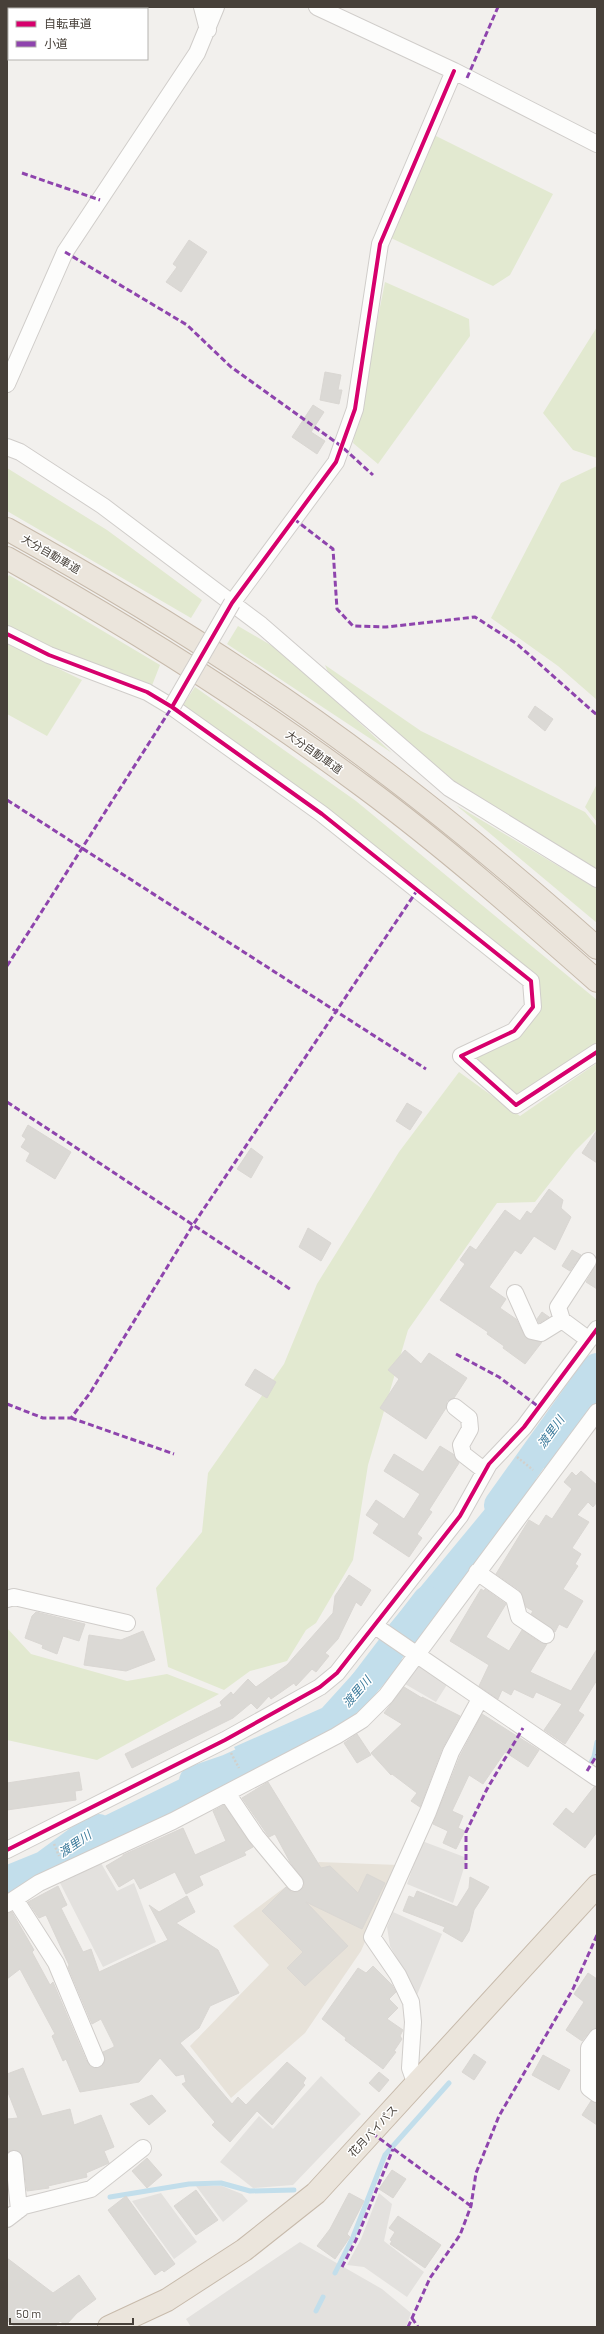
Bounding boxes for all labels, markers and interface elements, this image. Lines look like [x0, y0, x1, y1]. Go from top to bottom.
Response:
legend [8, 8, 148, 60]
text: 自転車道 [44, 16, 92, 30]
text: 小道 [44, 36, 68, 50]
street label: 大分自動車道 [19, 531, 83, 576]
street label: 大分自動車道 [284, 727, 345, 776]
water label: 渡里川 [534, 1411, 568, 1450]
water label: 渡里川 [339, 1672, 375, 1710]
water label: 渡里川 [56, 1826, 95, 1859]
street label: 花月バイパス [345, 2102, 400, 2159]
scale bar [10, 2300, 133, 2326]
text: 50 m [16, 2306, 41, 2320]

